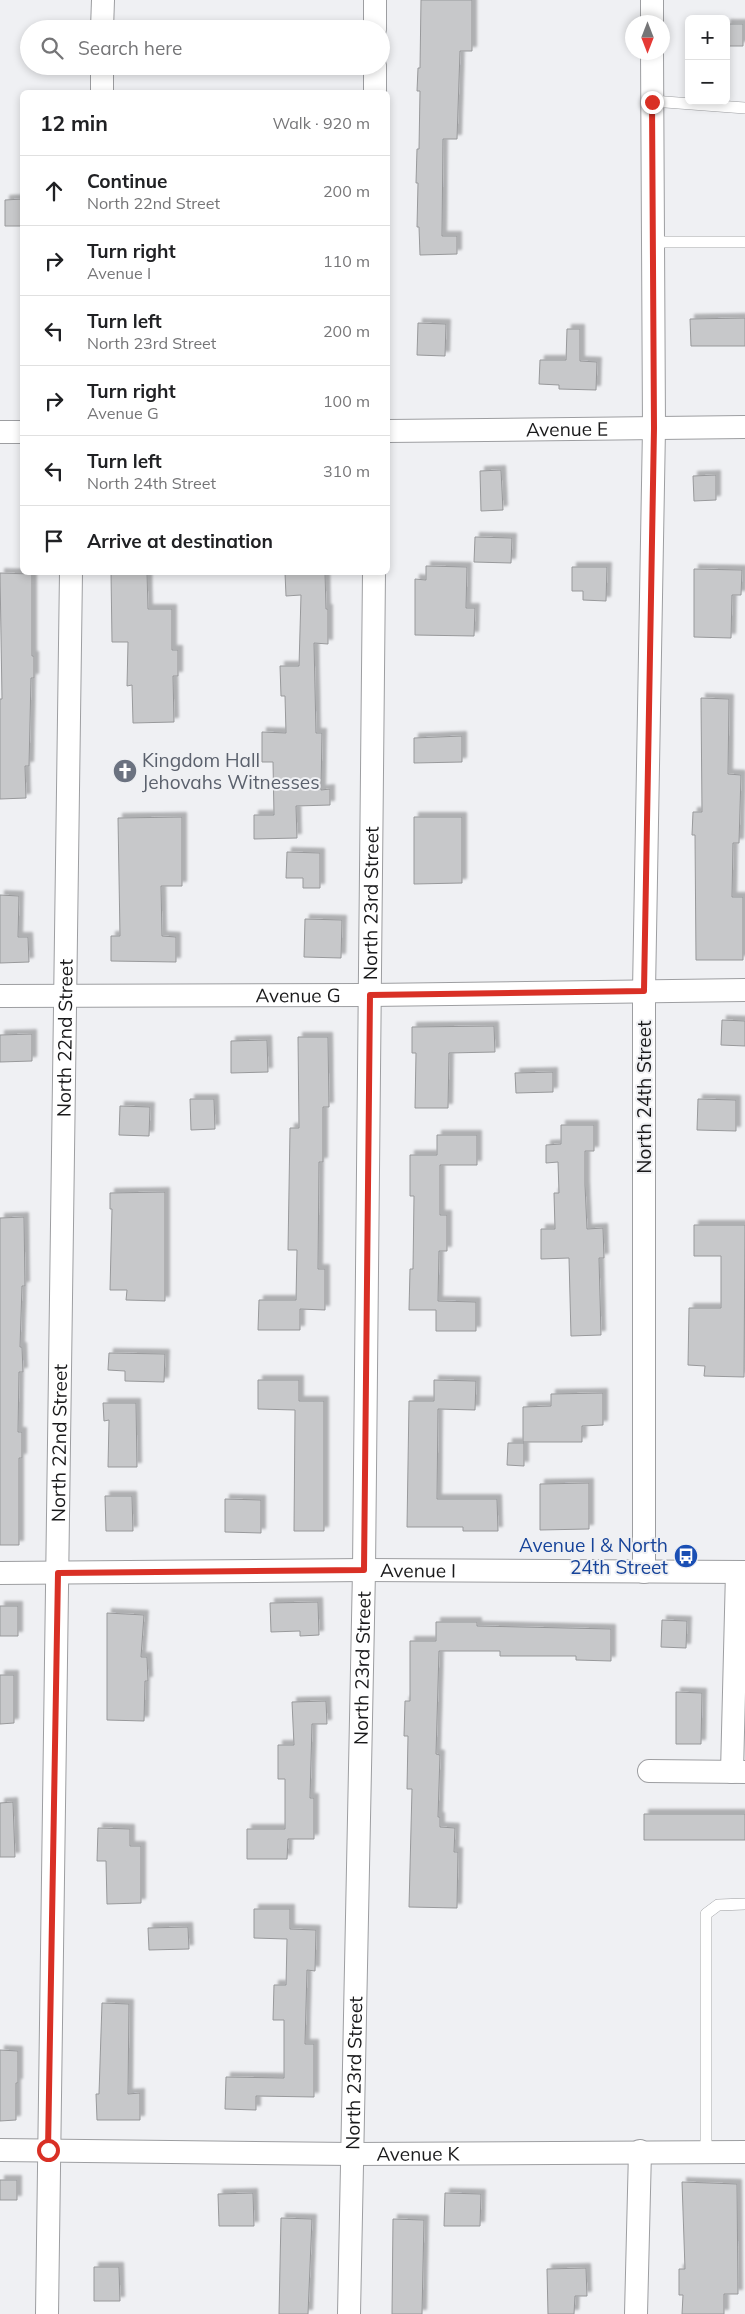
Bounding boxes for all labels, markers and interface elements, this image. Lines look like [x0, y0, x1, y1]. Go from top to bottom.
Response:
north arrow [625, 15, 670, 60]
map controls [685, 15, 730, 105]
button: + [685, 15, 730, 60]
search box [20, 20, 390, 75]
icon: search [38, 34, 66, 62]
text: Search here [78, 36, 182, 60]
button: − [685, 60, 730, 105]
route end [641, 91, 664, 114]
text: 12 min [40, 110, 108, 136]
text: Walk · 920 m [272, 113, 370, 133]
text: Continue [87, 169, 167, 193]
icon: ahead [40, 177, 68, 205]
text: 200 m [323, 181, 370, 201]
text: North 22nd Street [87, 193, 220, 213]
text: Turn right [87, 239, 176, 263]
icon: right [40, 247, 68, 275]
text: 110 m [323, 251, 370, 271]
text: Avenue I [87, 263, 151, 283]
text: Turn left [87, 309, 162, 333]
icon: left [40, 317, 68, 345]
text: 200 m [323, 321, 370, 341]
text: North 23rd Street [87, 333, 216, 353]
text: Turn right [87, 379, 176, 403]
icon: right [40, 387, 68, 415]
text: 100 m [323, 391, 370, 411]
text: Avenue G [87, 403, 159, 423]
street label: Avenue E [526, 417, 608, 441]
text: Turn left [87, 449, 162, 473]
icon: left [40, 457, 68, 485]
text: 310 m [323, 461, 370, 481]
text: North 24th Street [87, 473, 216, 493]
icon: arrive [40, 527, 68, 555]
text: Arrive at destination [87, 529, 273, 553]
place label: Kingdom Hall Jehovahs Witnesses [142, 748, 320, 794]
church icon: Kingdom Hall Jehovahs Witnesses [112, 758, 138, 784]
street label: North 23rd Street [358, 826, 383, 980]
street label: North 22nd Street [51, 959, 78, 1117]
street label: Avenue G [255, 983, 341, 1007]
street label: North 24th Street [632, 1020, 656, 1174]
street label: North 22nd Street [46, 1364, 72, 1522]
place label: Avenue I & North 24th Street [519, 1533, 668, 1579]
bus stop icon: Avenue I & North 24th Street [673, 1543, 699, 1569]
street label: Avenue I [380, 1558, 456, 1582]
street label: North 23rd Street [348, 1591, 376, 1745]
street label: North 23rd Street [340, 1996, 367, 2150]
route start [37, 2139, 60, 2162]
street label: Avenue K [376, 2141, 461, 2166]

